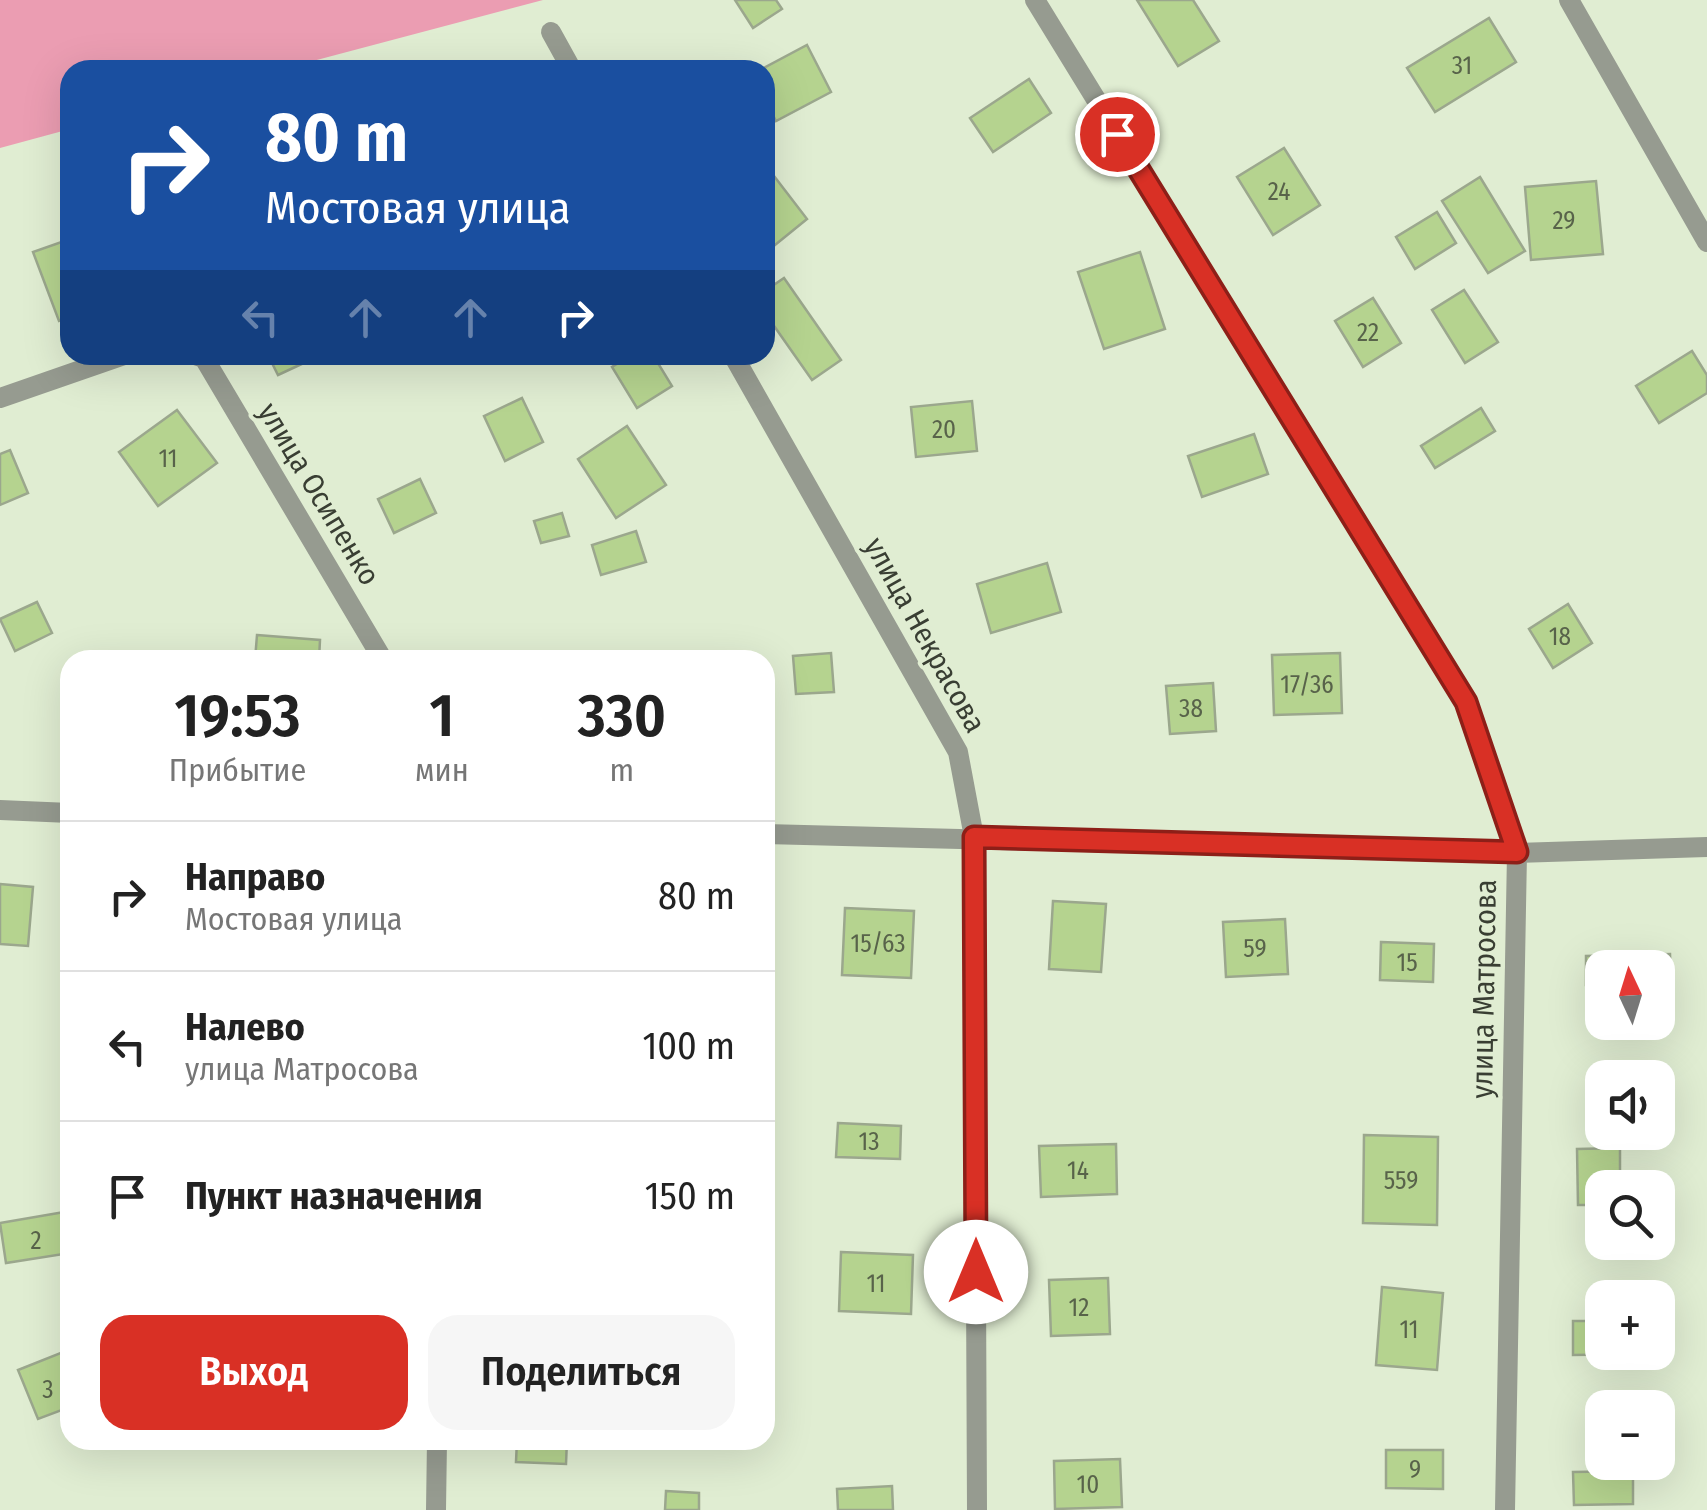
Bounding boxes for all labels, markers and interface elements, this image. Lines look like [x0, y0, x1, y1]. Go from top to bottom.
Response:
house number: 31 [1452, 51, 1472, 81]
pin [1075, 92, 1160, 177]
text: 80 m [265, 96, 408, 180]
icon: right [100, 100, 230, 230]
icon: arrive [1090, 107, 1145, 162]
house number: 24 [1268, 177, 1290, 207]
text: Мостовая улица [265, 181, 571, 235]
house number: 29 [1552, 206, 1576, 236]
icon: left [233, 290, 288, 345]
icon: ahead [338, 290, 393, 345]
icon: ahead [443, 290, 498, 345]
icon: right [548, 290, 603, 345]
house number: 22 [1357, 318, 1379, 348]
street label: улица Осипенко [250, 396, 388, 592]
house number: 20 [932, 415, 956, 445]
house number: 11 [158, 444, 178, 474]
street label: улица Некрасова [857, 531, 993, 739]
house number: 18 [1549, 622, 1571, 652]
house number: 17/36 [1280, 670, 1334, 700]
text: 19:53 [175, 680, 301, 752]
text: 1 [429, 680, 454, 752]
text: 330 [578, 680, 666, 752]
house number: 38 [1179, 694, 1203, 724]
text: Прибытие [169, 751, 306, 789]
text: мин [415, 751, 469, 789]
text: m [610, 751, 634, 789]
text: Направо [185, 854, 325, 900]
icon: right [100, 869, 155, 924]
text: 80 m [658, 873, 735, 919]
street label: улица Матросова [1464, 879, 1504, 1099]
text: Мостовая улица [185, 900, 402, 938]
house number: 15/63 [850, 929, 906, 959]
house number: 59 [1243, 934, 1267, 964]
house number: 15 [1396, 948, 1418, 978]
north arrow [1585, 950, 1675, 1040]
map controls [1585, 950, 1675, 1480]
text: Налево [185, 1004, 305, 1050]
icon: left [100, 1019, 155, 1074]
text: 100 m [642, 1023, 735, 1069]
text: улица Матросова [185, 1050, 419, 1088]
button: sound [1585, 1060, 1675, 1150]
house number: 13 [858, 1127, 880, 1157]
house number: 14 [1067, 1156, 1089, 1186]
house number: 559 [1384, 1166, 1418, 1196]
icon: arrive [100, 1169, 155, 1224]
button: search [1585, 1170, 1675, 1260]
text: Пункт назначения [185, 1173, 483, 1219]
text: 150 m [645, 1173, 735, 1219]
position arrow [924, 1220, 1028, 1324]
house number: 2 [30, 1226, 42, 1256]
house number: 11 [866, 1269, 886, 1299]
button: + [1585, 1280, 1675, 1370]
house number: 12 [1069, 1293, 1089, 1323]
button: Выход [100, 1315, 408, 1430]
button: Поделиться [428, 1315, 735, 1430]
house number: 11 [1399, 1315, 1419, 1345]
house number: 3 [42, 1375, 54, 1405]
button: − [1585, 1390, 1675, 1480]
house number: 9 [1409, 1455, 1421, 1485]
house number: 10 [1077, 1470, 1099, 1500]

